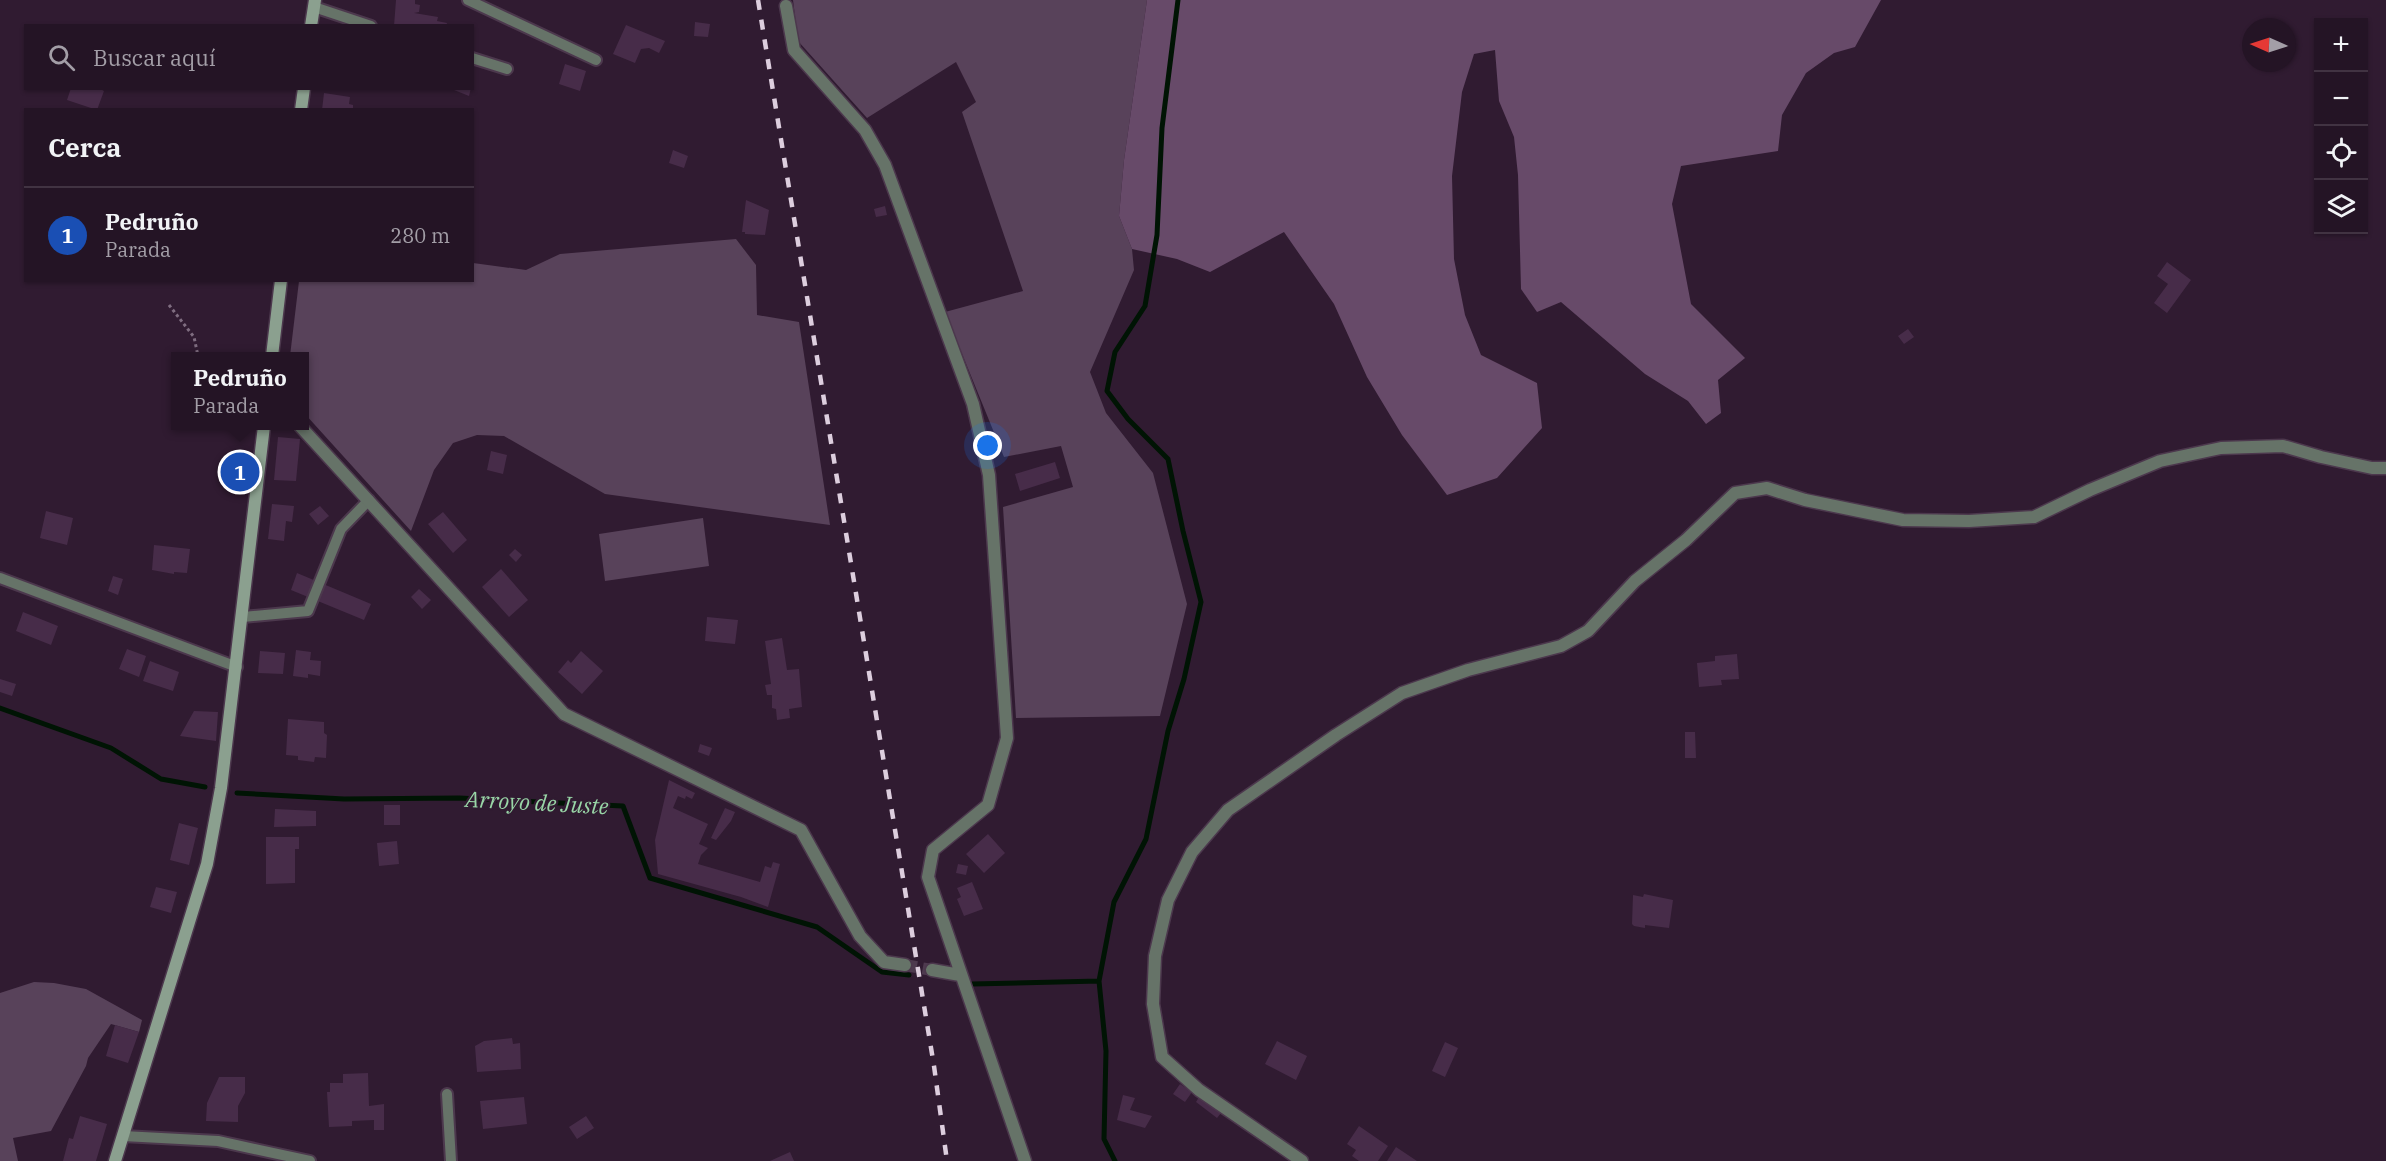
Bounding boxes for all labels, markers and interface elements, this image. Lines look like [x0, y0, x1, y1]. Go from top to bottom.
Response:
north arrow [2242, 18, 2296, 72]
map controls [2314, 18, 2368, 234]
button: + [2314, 18, 2368, 72]
search box [24, 24, 474, 90]
icon: search [45, 41, 78, 74]
text: Buscar aquí [93, 43, 216, 72]
button: − [2314, 72, 2368, 126]
button: locate [2314, 126, 2368, 180]
text: Cerca [48, 130, 121, 164]
button: layers [2314, 180, 2368, 234]
text: Pedruño [105, 207, 199, 236]
text: 1 [62, 222, 74, 249]
text: 280 m [390, 222, 450, 249]
text: Parada [105, 236, 171, 263]
popup [171, 352, 309, 430]
text: Pedruño [193, 363, 287, 392]
text: Parada [193, 392, 259, 419]
your location [973, 431, 1002, 460]
pin: 1 [220, 450, 260, 494]
water label: Arroyo de Juste [463, 784, 610, 820]

